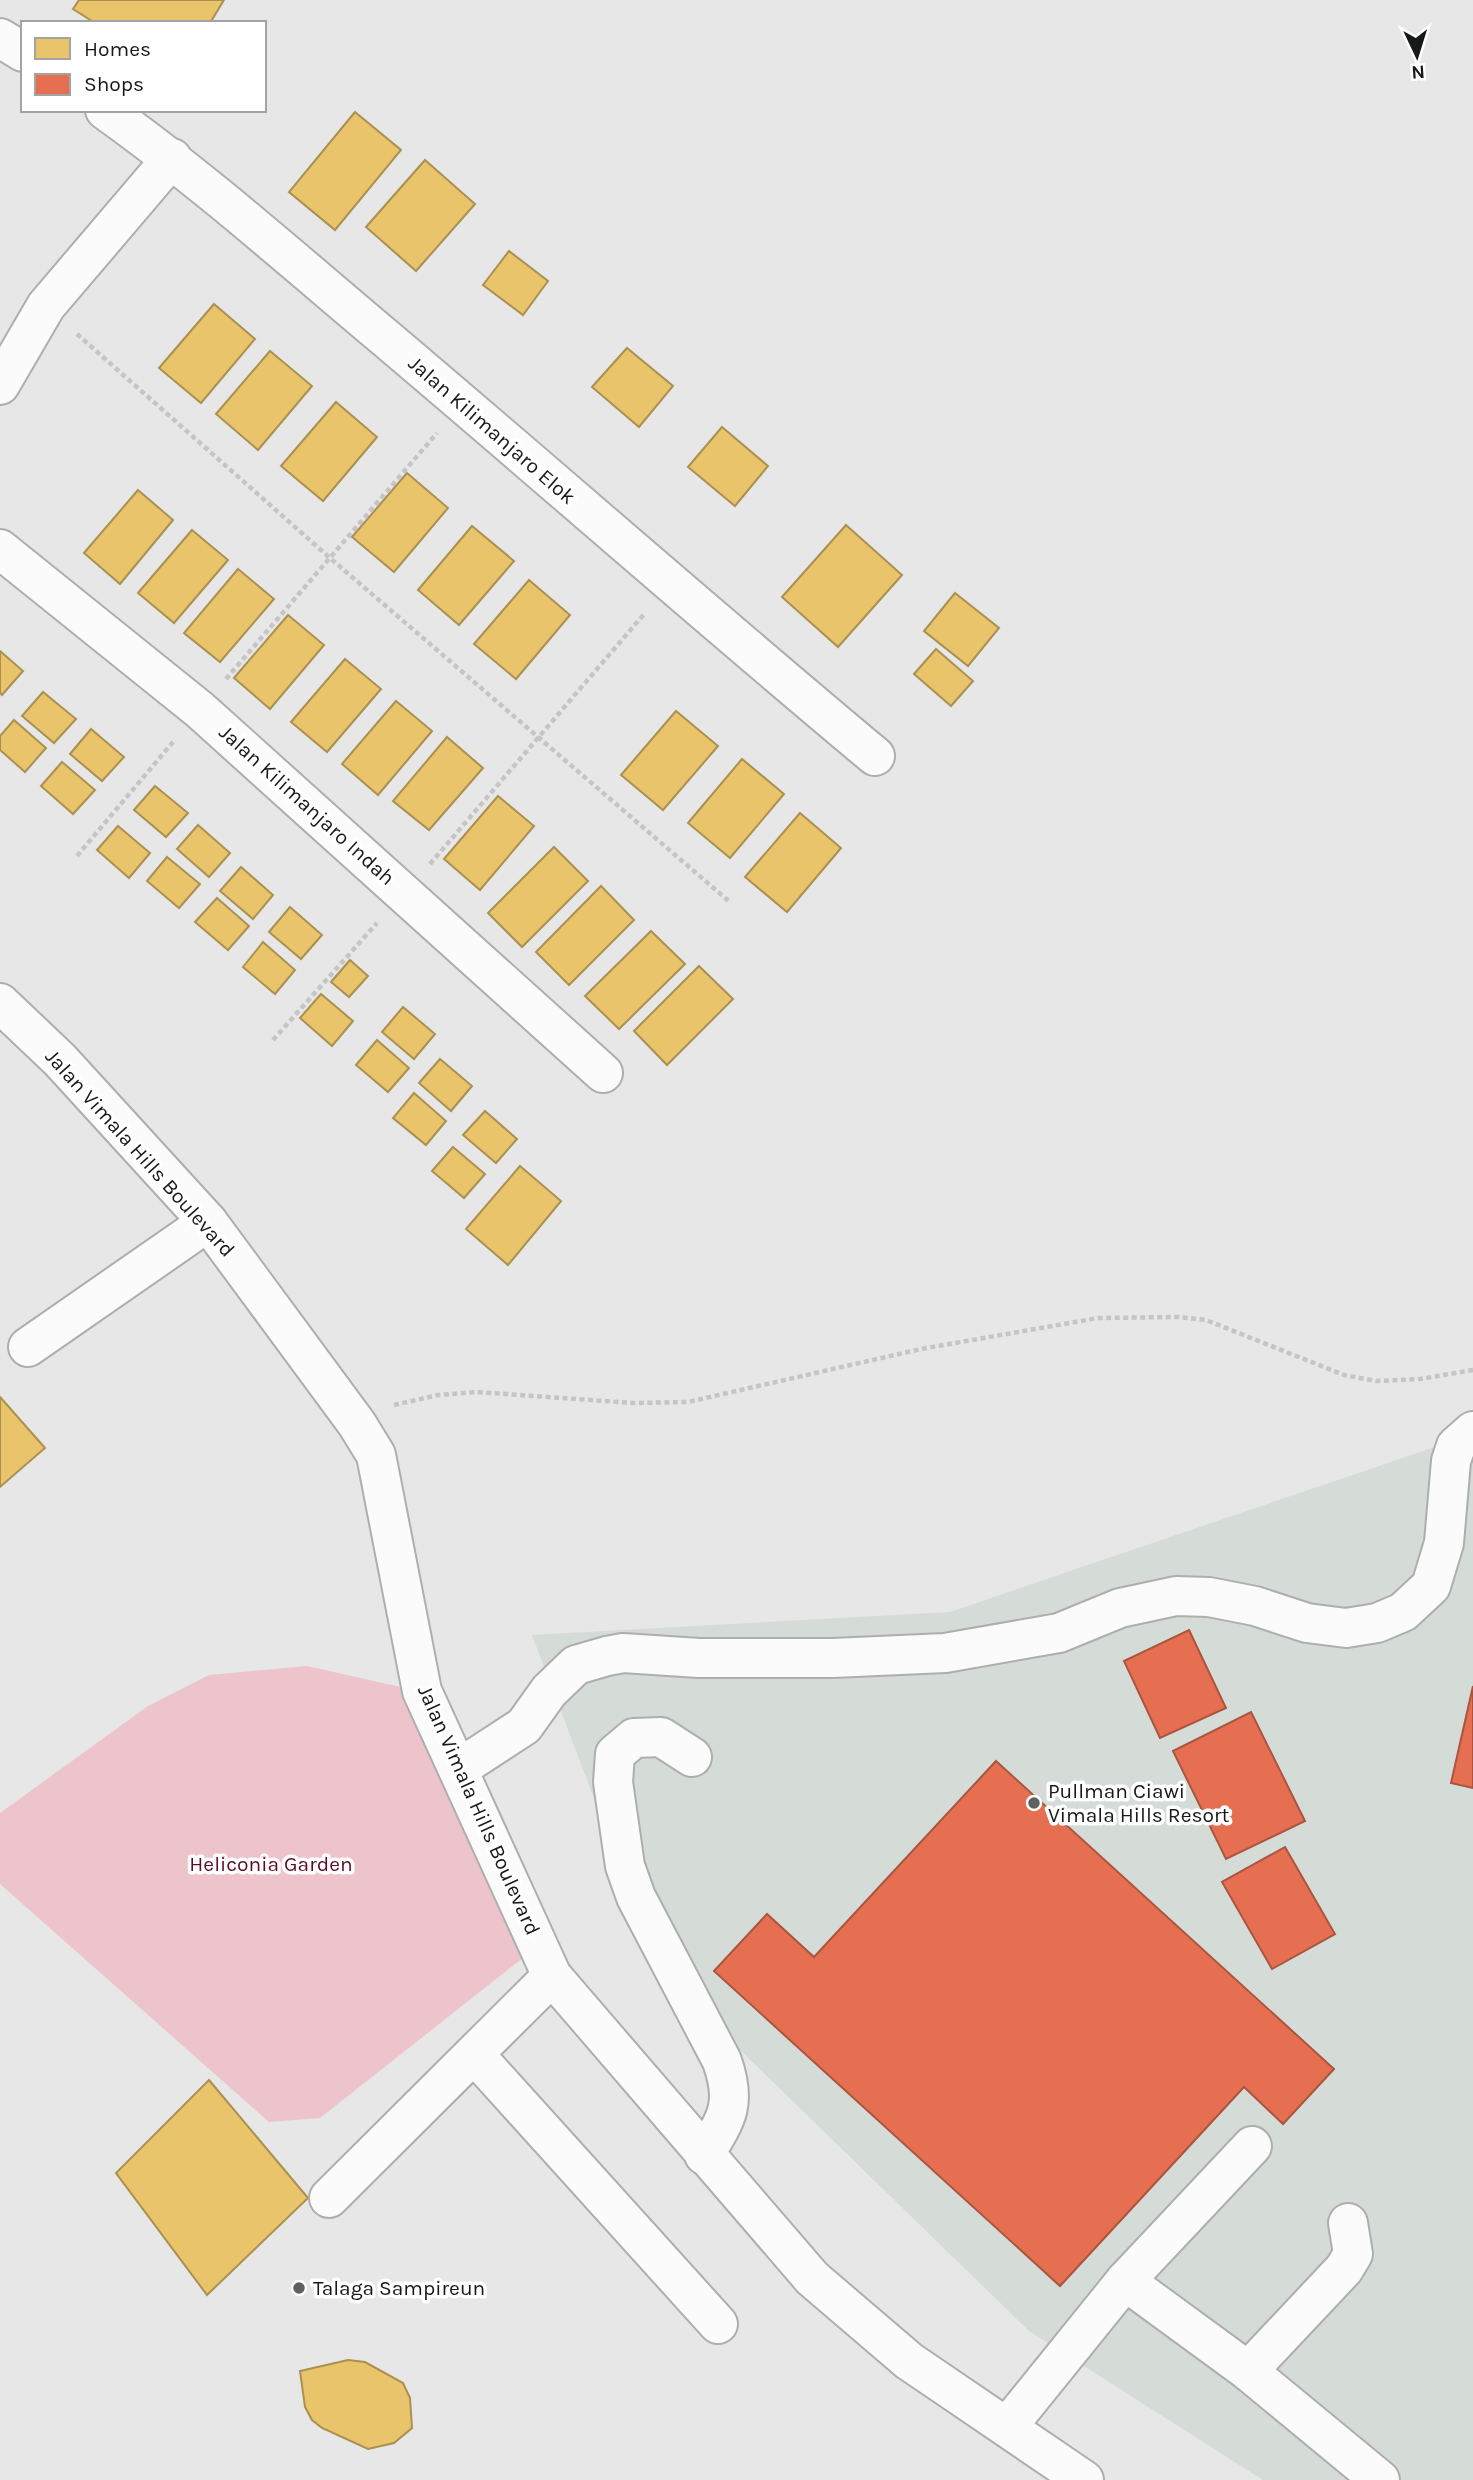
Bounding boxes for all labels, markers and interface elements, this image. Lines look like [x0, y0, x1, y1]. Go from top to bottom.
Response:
legend [21, 21, 266, 112]
north arrow [1382, 21, 1452, 91]
text: Homes [84, 37, 151, 61]
text: N [1411, 61, 1426, 83]
text: Shops [84, 72, 144, 96]
street label: Jalan Kilimanjaro Elok [404, 351, 581, 509]
street label: Jalan Kilimanjaro Indah [214, 720, 400, 890]
street label: Jalan Vimala Hills Boulevard [40, 1044, 240, 1262]
street label: Jalan Vimala Hills Boulevard [413, 1681, 545, 1939]
place label: Pullman Ciawi Vimala Hills Resort [1048, 1779, 1230, 1827]
marker: Pullman Ciawi Vimala Hills Resort [1026, 1795, 1042, 1811]
park label: Heliconia Garden [189, 1852, 353, 1876]
place label: Talaga Sampireun [313, 2276, 485, 2300]
marker: Talaga Sampireun [291, 2280, 307, 2296]

